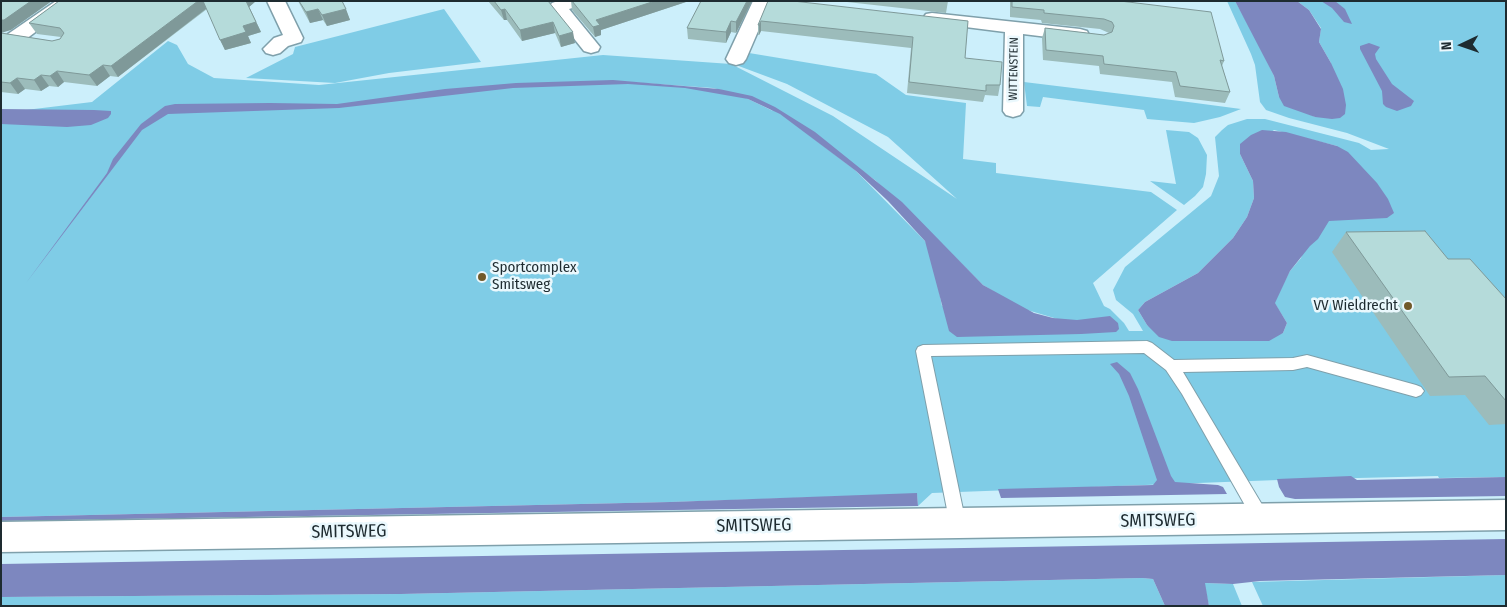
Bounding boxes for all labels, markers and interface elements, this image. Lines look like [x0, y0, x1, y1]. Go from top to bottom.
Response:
north arrow [1437, 20, 1487, 70]
street label: WITTENSTEIN [1006, 37, 1022, 101]
text: N [1438, 41, 1455, 50]
place label: Sportcomplex Smitsweg [492, 259, 576, 294]
marker: Sportcomplex Smitsweg [476, 271, 488, 283]
place label: VV Wieldrecht [1313, 297, 1398, 315]
marker: VV Wieldrecht [1402, 300, 1414, 312]
street label: SMITSWEG [1120, 510, 1196, 532]
street label: SMITSWEG [716, 515, 792, 537]
street label: SMITSWEG [311, 521, 387, 543]

